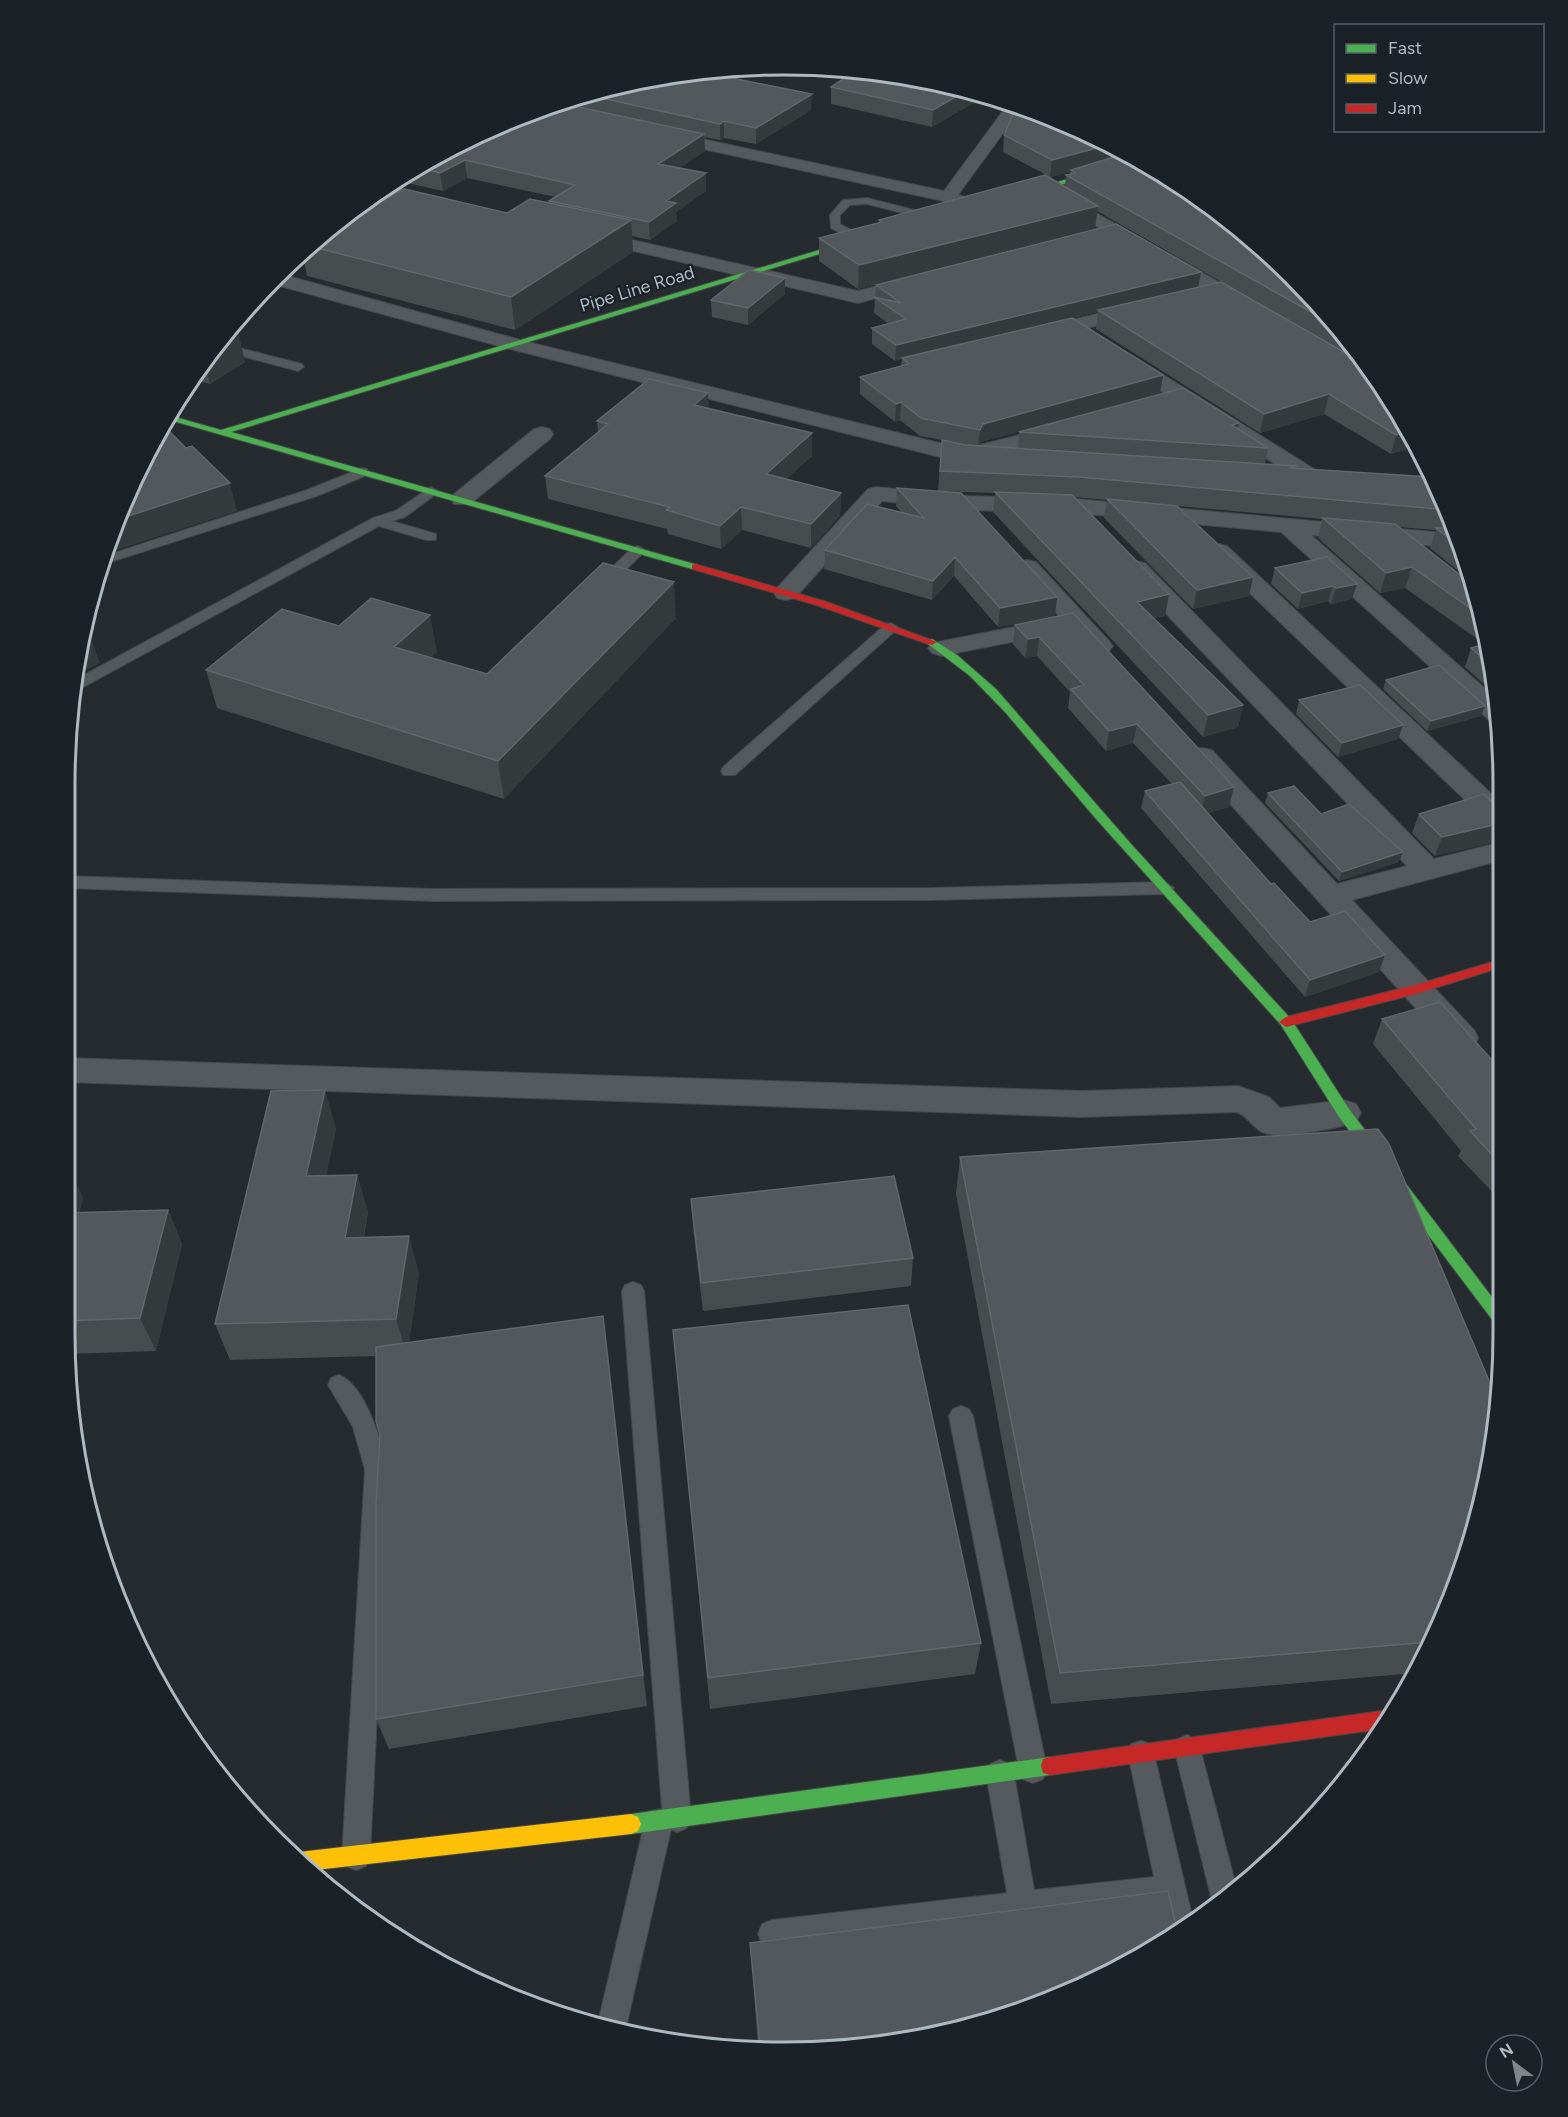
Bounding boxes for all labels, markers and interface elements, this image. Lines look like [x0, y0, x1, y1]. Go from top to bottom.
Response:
legend [1334, 24, 1544, 132]
text: Fast [1388, 37, 1422, 59]
text: Slow [1388, 67, 1427, 89]
text: Jam [1388, 97, 1422, 119]
street label: Pipe Line Road [577, 261, 697, 317]
north arrow [1484, 2033, 1544, 2093]
text: N [1496, 2039, 1517, 2062]

